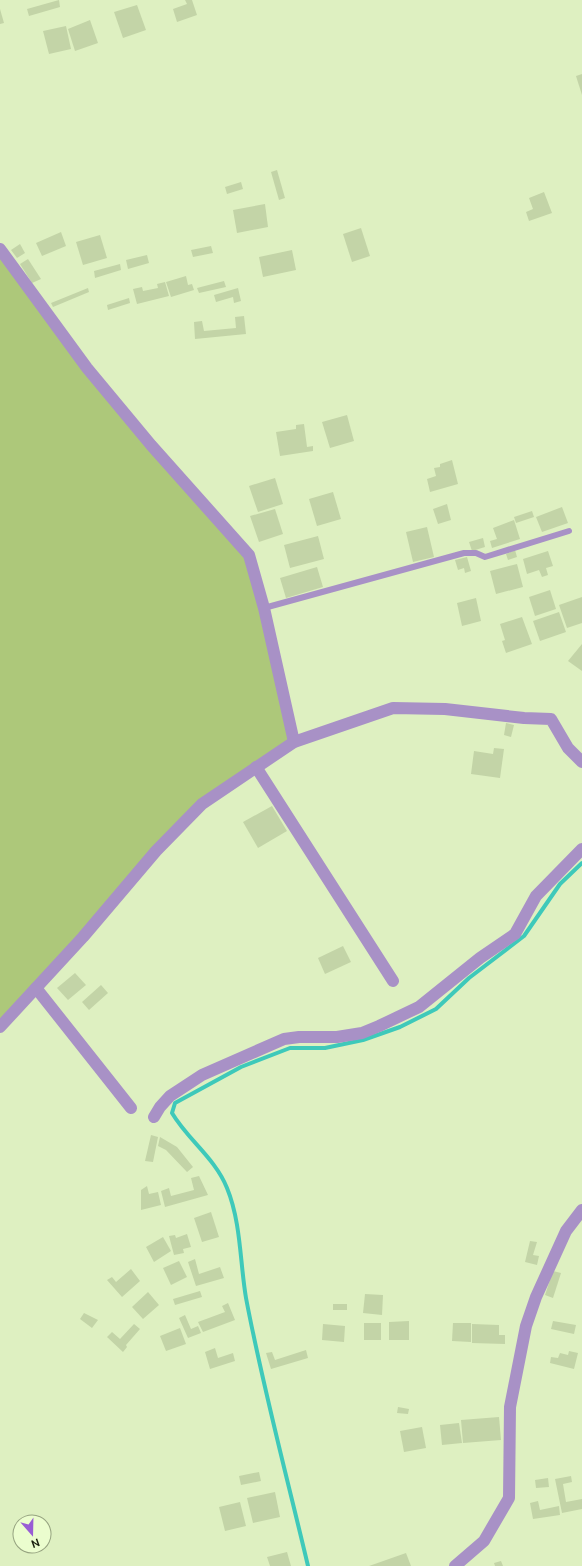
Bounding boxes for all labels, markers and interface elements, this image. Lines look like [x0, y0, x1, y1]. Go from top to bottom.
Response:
north arrow [12, 1514, 52, 1554]
text: N [30, 1536, 41, 1550]

